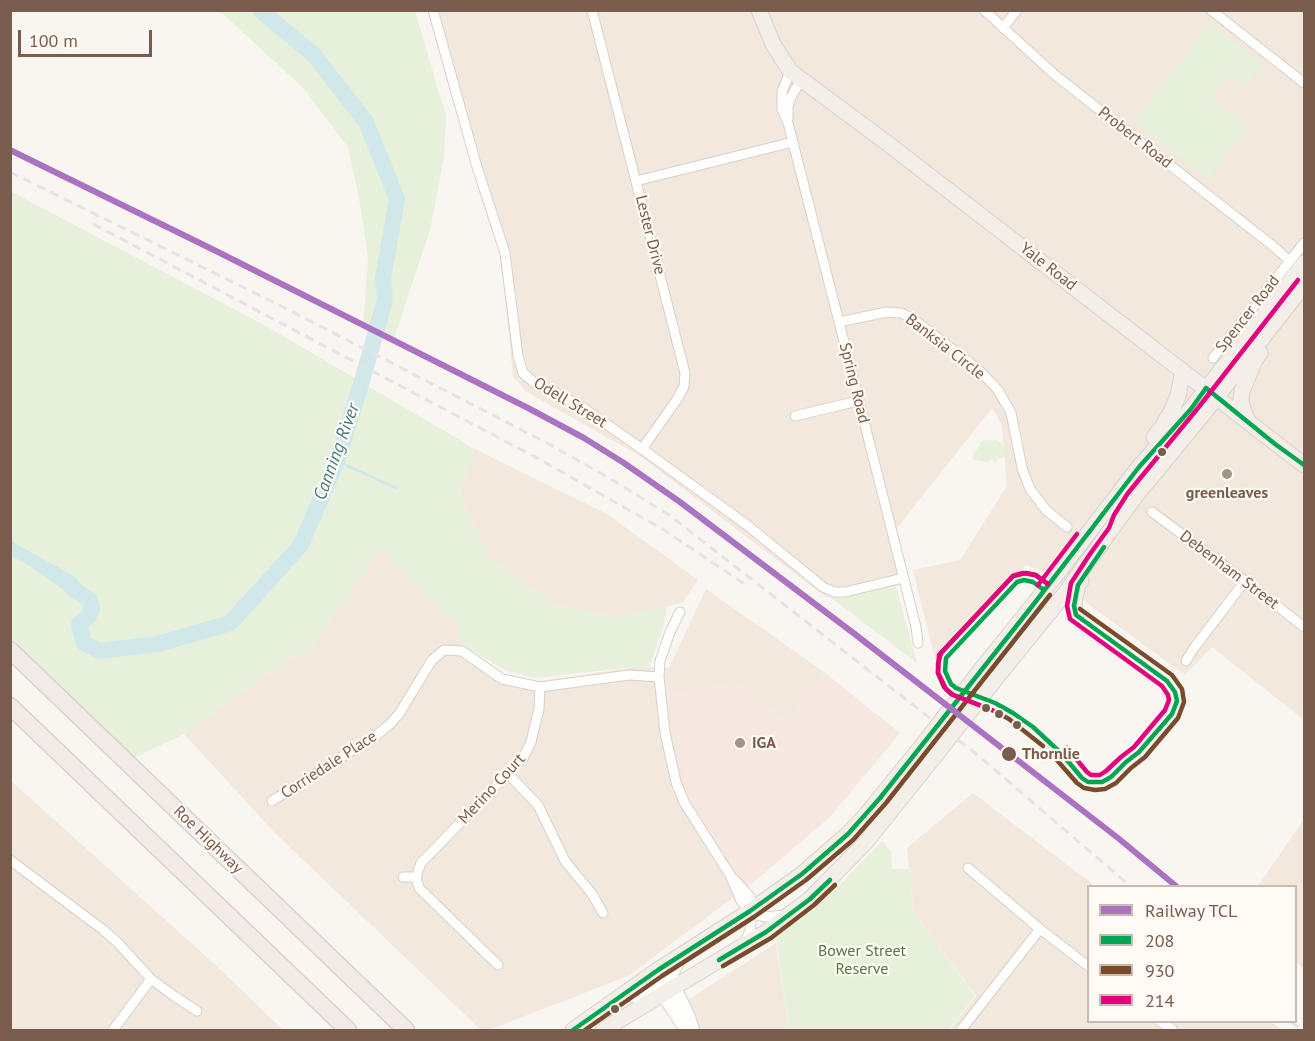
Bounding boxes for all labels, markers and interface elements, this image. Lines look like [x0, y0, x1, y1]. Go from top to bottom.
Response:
scale bar [21, 18, 154, 56]
text: 100 m [29, 29, 78, 52]
street label: Probert Road [1094, 103, 1176, 173]
street label: Lester Drive [631, 193, 669, 277]
street label: Yale Road [1016, 239, 1080, 295]
street label: Spencer Road [1212, 272, 1284, 356]
street label: Banksia Circle [901, 310, 989, 384]
street label: Spring Road [835, 341, 873, 425]
street label: Odell Street [530, 374, 610, 432]
water label: Canning River [310, 401, 364, 503]
unlabelled marker [1156, 446, 1168, 458]
marker: greenleaves [1220, 467, 1234, 481]
place label: greenleaves [1186, 483, 1268, 503]
street label: Debenham Street [1176, 527, 1282, 613]
unlabelled marker [980, 702, 992, 714]
unlabelled marker [993, 708, 1005, 720]
unlabelled marker [1011, 719, 1023, 731]
street label: Corriedale Place [277, 727, 381, 803]
place label: IGA [752, 733, 776, 753]
marker: IGA [733, 736, 747, 750]
place label: Thornlie [1022, 744, 1080, 764]
marker: Thornlie [1000, 745, 1018, 763]
street label: Merino Court [455, 750, 529, 828]
street label: Roe Highway [169, 802, 247, 878]
legend [1087, 885, 1297, 1023]
text: Railway TCL [1145, 899, 1237, 922]
text: 208 [1145, 929, 1174, 952]
park label: Bower Street Reserve [818, 941, 906, 979]
text: 930 [1145, 959, 1174, 982]
text: 214 [1145, 989, 1174, 1012]
unlabelled marker [609, 1003, 621, 1015]

